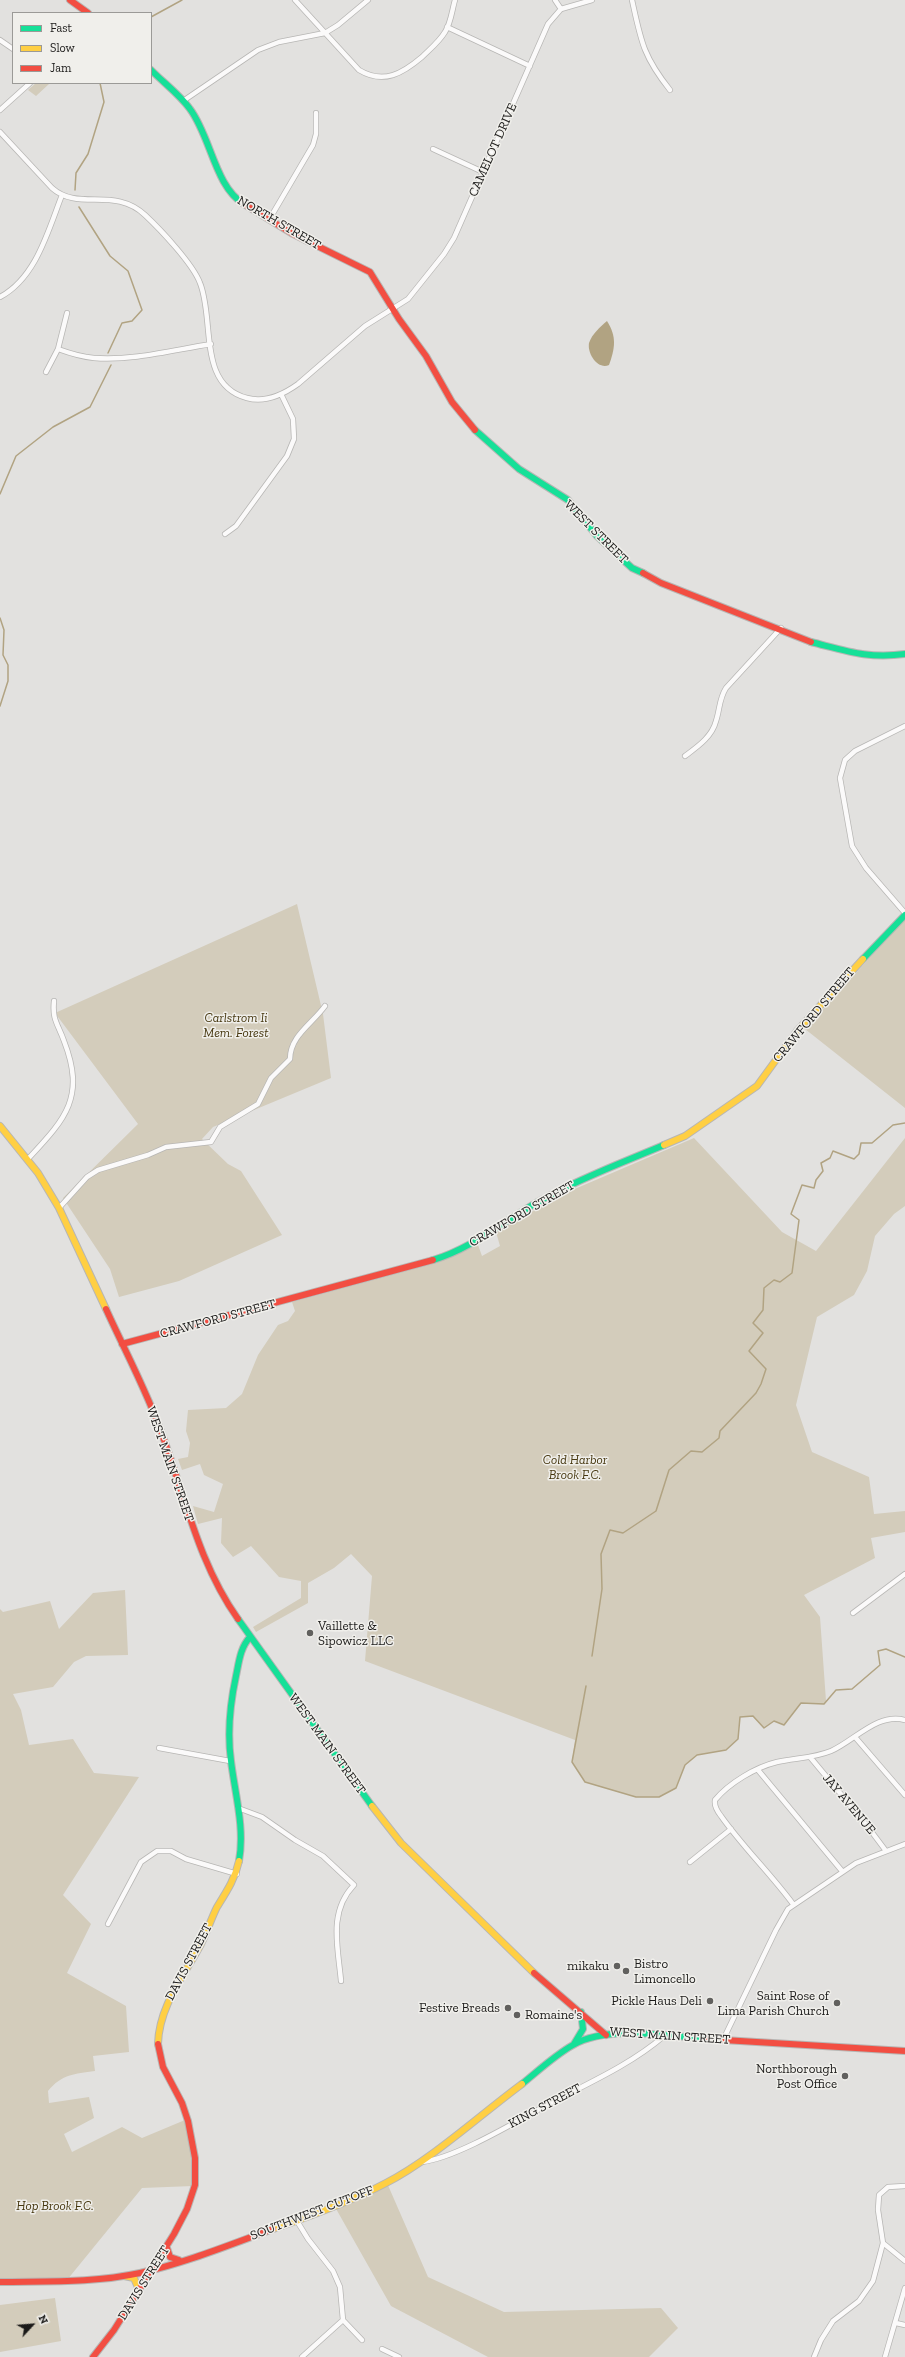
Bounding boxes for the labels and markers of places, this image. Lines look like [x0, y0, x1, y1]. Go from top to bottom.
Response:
place label: Vaillette & Sipowicz LLC [318, 1618, 393, 1649]
marker: Vaillette & Sipowicz LLC [305, 1628, 315, 1638]
place label: Bistro Limoncello [634, 1956, 696, 1987]
place label: mikaku [567, 1958, 609, 1974]
marker: mikaku [612, 1961, 622, 1971]
marker: Bistro Limoncello [621, 1966, 631, 1976]
place label: Saint Rose of Lima Parish Church [717, 1988, 829, 2019]
place label: Pickle Haus Deli [611, 1993, 702, 2009]
marker: Pickle Haus Deli [705, 1996, 715, 2006]
marker: Saint Rose of Lima Parish Church [832, 1998, 842, 2008]
place label: Festive Breads [419, 2000, 500, 2016]
marker: Festive Breads [503, 2003, 513, 2013]
place label: Romaine's [525, 2007, 582, 2023]
marker: Romaine's [512, 2010, 522, 2020]
place label: Northborough Post Office [756, 2061, 837, 2092]
marker: Northborough Post Office [840, 2071, 850, 2081]

